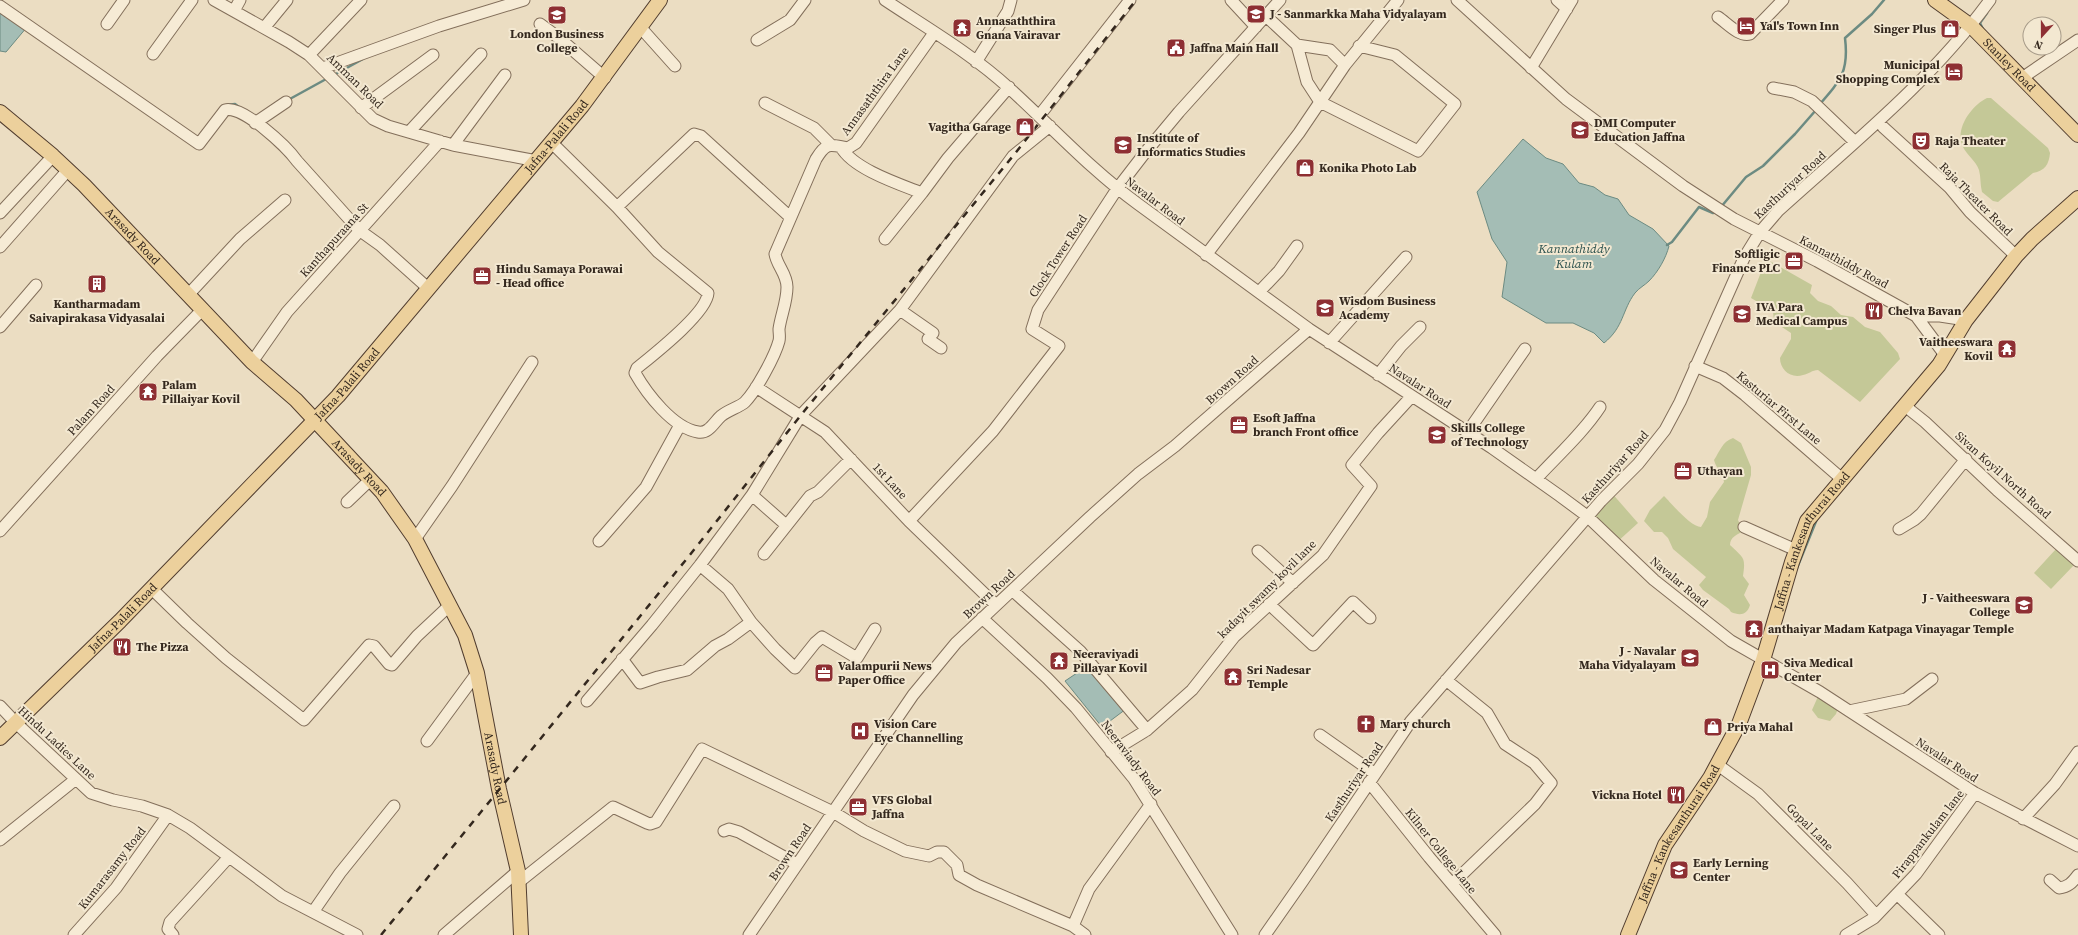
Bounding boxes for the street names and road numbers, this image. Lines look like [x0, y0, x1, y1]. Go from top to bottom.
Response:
street label: Stanley Road [1979, 35, 2039, 95]
street label: Annasaththira Lane [837, 43, 913, 139]
street label: Amman Road [323, 50, 387, 112]
street label: Jafna-Palali Road [520, 96, 592, 177]
street label: Kasthuriyar Road [1751, 147, 1830, 222]
street label: Raja Theater Road [1936, 159, 2016, 239]
street label: Navalar Road [1122, 173, 1188, 229]
street label: Kanthapuraana St [296, 199, 372, 281]
street label: Arasady Road [102, 204, 164, 268]
street label: Clock Tower Road [1025, 211, 1091, 300]
street label: Kannathiddy Road [1797, 232, 1892, 292]
street label: Jafna-Palali Road [310, 344, 383, 424]
street label: Brown Road [1202, 352, 1262, 408]
street label: Navalar Road [1386, 360, 1454, 412]
street label: Kasturiar First Lane [1733, 368, 1825, 448]
street label: Palam Road [64, 381, 118, 439]
street label: Kasthuriyar Road [1578, 427, 1652, 507]
street label: Sivan Koyil North Road [1952, 428, 2054, 522]
street label: Arasady Road [328, 435, 390, 500]
street label: 1st Lane [869, 459, 911, 503]
street label: Jaffna - Kankesanthurai Road [1770, 468, 1854, 613]
street label: kadayit swamy kovil lane [1214, 536, 1320, 642]
street label: Navalar Road [1647, 553, 1712, 611]
street label: Brown Road [960, 566, 1019, 622]
street label: Jafna-Palali Road [84, 579, 161, 656]
street label: Hindu Ladies Lane [15, 703, 99, 783]
street label: Neeraviady Road [1097, 717, 1165, 799]
street label: Arasady Road [480, 731, 510, 806]
street label: Navalar Road [1913, 734, 1981, 786]
street label: Kasthuriyar Road [1321, 739, 1387, 825]
street label: Jaffna - Kankesanthurai Road [1634, 762, 1724, 906]
street label: Pirappankulam lane [1888, 786, 1968, 882]
street label: Gopal Lane [1783, 800, 1837, 854]
street label: Kilner College Lane [1402, 805, 1480, 897]
street label: Brown Road [765, 820, 815, 884]
street label: Kumarasamy Road [75, 823, 149, 913]

